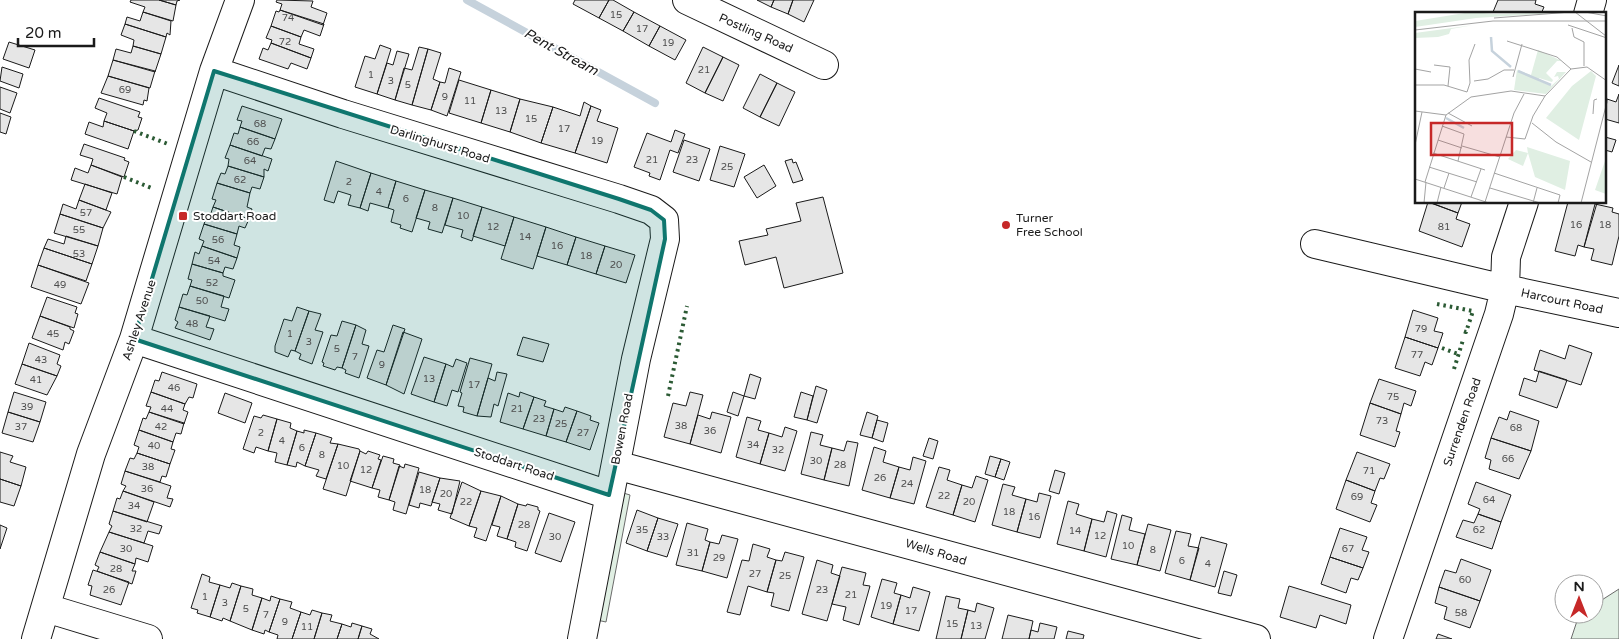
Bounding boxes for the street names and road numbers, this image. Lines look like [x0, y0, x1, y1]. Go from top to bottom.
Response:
street label: Postling Road [717, 10, 795, 56]
street label: Darlinghurst Road [388, 122, 492, 166]
street label: Ashley Avenue [119, 278, 159, 362]
street label: Harcourt Road [1520, 285, 1604, 317]
street label: Surrenden Road [1440, 376, 1484, 468]
street label: Bowen Road [608, 392, 636, 466]
street label: Stoddart Road [472, 444, 556, 484]
street label: Wells Road [904, 536, 968, 568]

